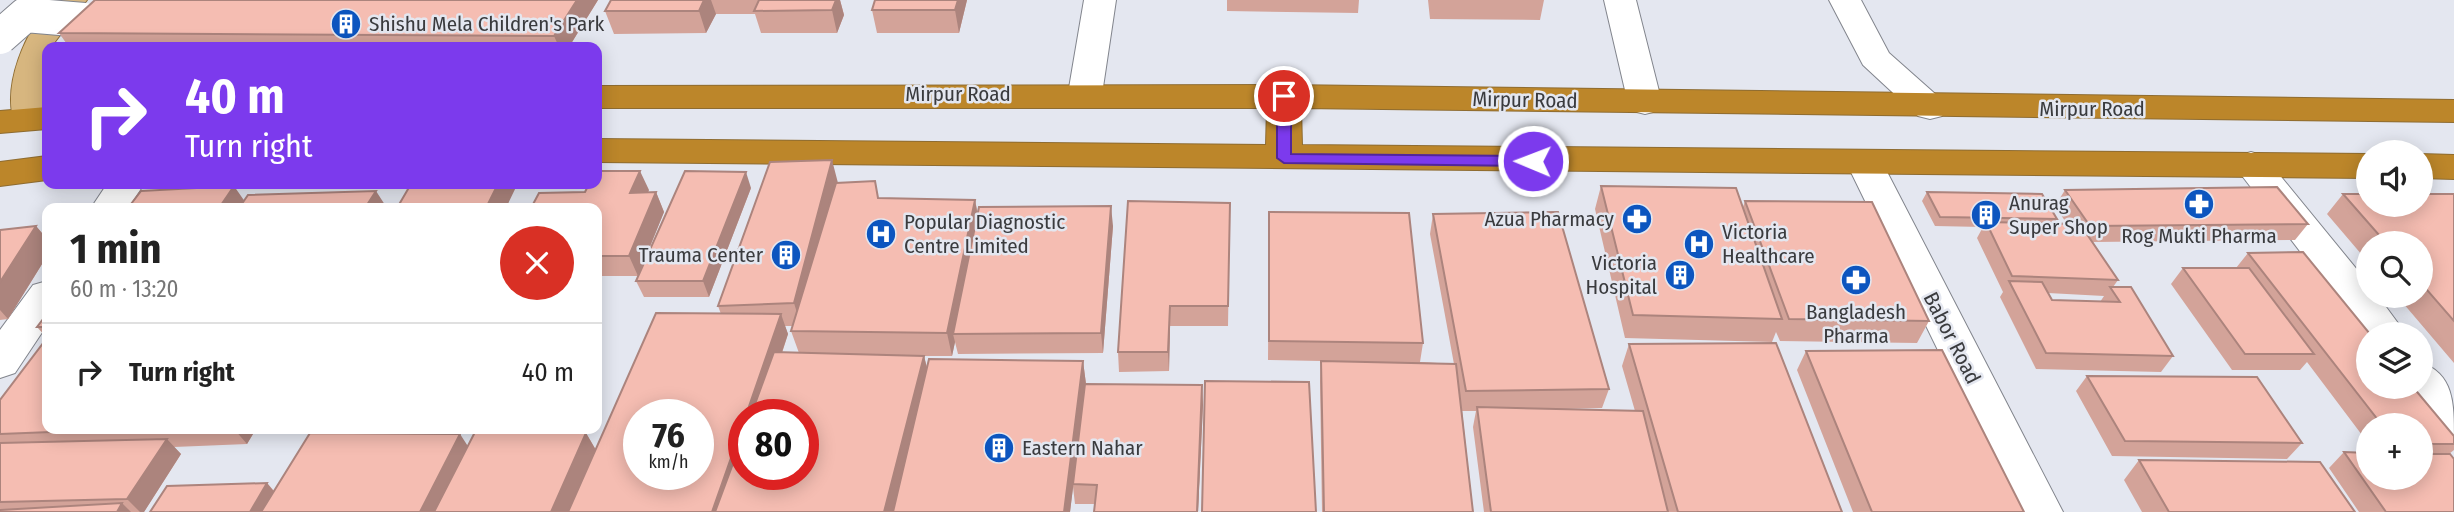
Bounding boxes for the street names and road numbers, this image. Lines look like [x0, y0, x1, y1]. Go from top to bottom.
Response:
street label: Mirpur Road [905, 81, 1011, 107]
street label: Mirpur Road [1472, 86, 1578, 114]
street label: Mirpur Road [2039, 96, 2145, 122]
street label: Babor Road [1918, 288, 1986, 388]

